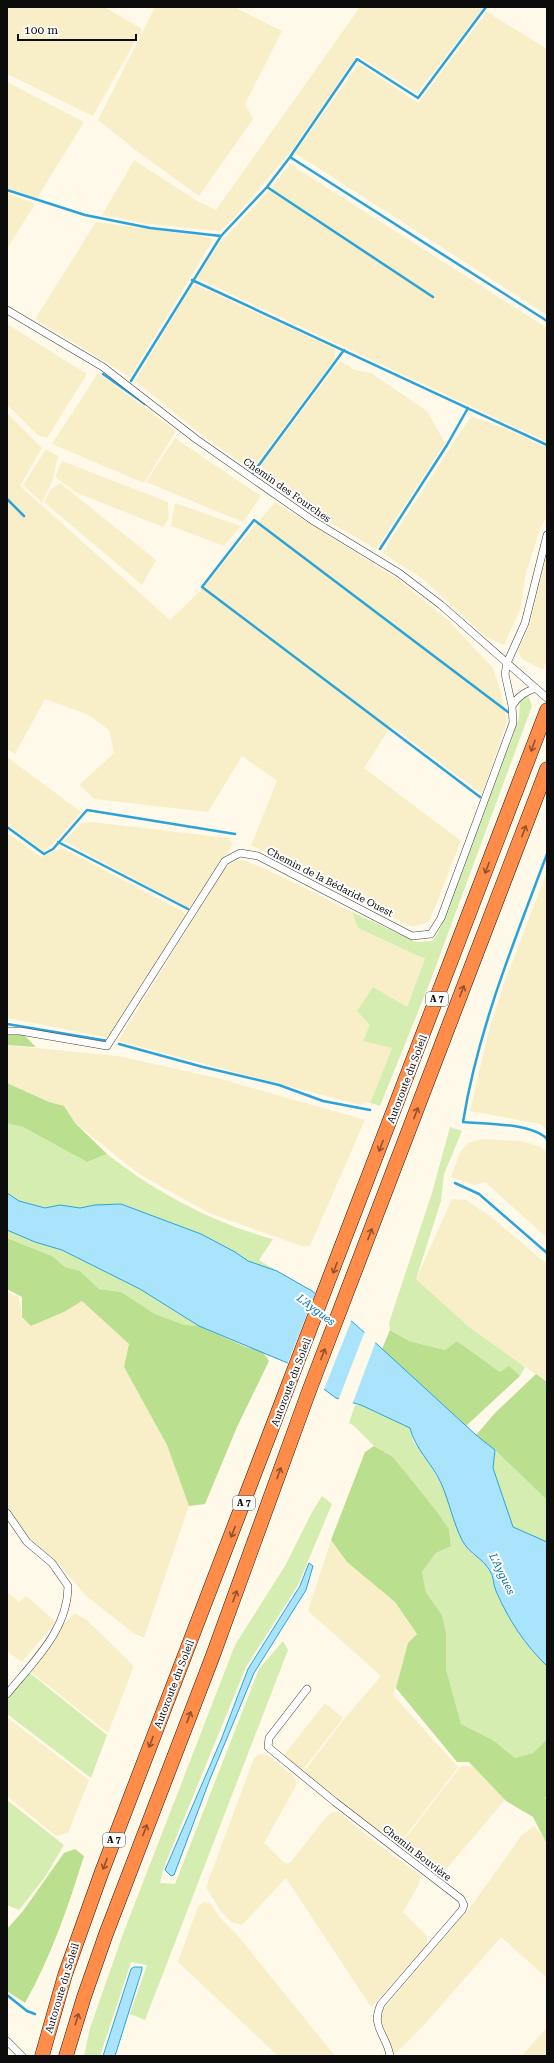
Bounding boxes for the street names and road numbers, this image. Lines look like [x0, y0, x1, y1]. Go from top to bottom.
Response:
street label: Chemin des Fourches [241, 456, 333, 524]
street label: Chemin de la Bédaride Ouest [265, 845, 395, 919]
road number: A 7 [426, 992, 448, 1006]
street label: Autoroute du Soleil [385, 1033, 429, 1125]
street label: Autoroute du Soleil [269, 1336, 313, 1428]
road number: A 7 [233, 1496, 255, 1510]
street label: Autoroute du Soleil [152, 1638, 196, 1730]
street label: Chemin Bouvière [381, 1823, 454, 1883]
road number: A 7 [103, 1833, 125, 1847]
street label: Autoroute du Soleil [43, 1942, 81, 2034]

